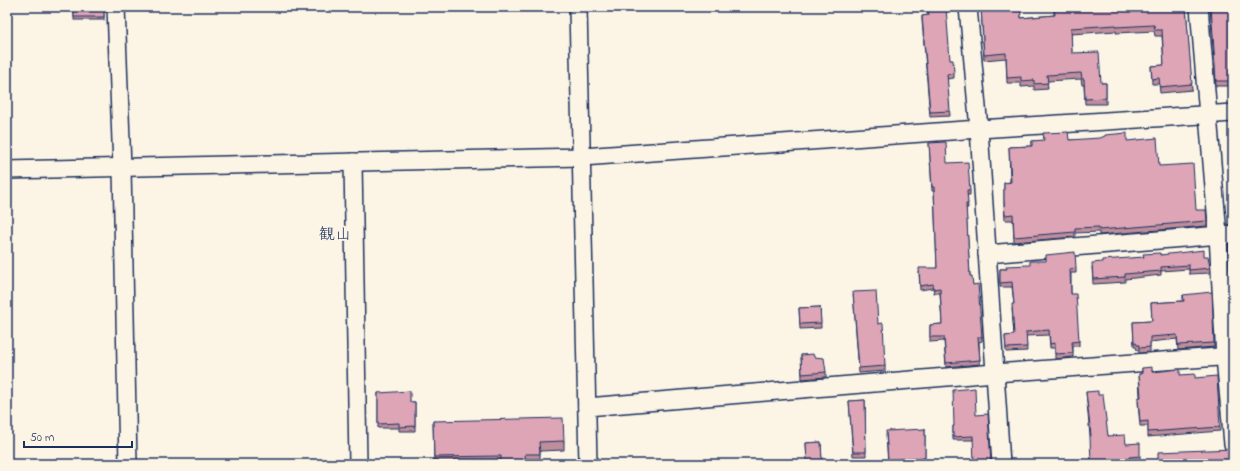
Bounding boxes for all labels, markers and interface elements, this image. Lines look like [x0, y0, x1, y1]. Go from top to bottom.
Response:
district label: 観山 [319, 223, 351, 247]
scale bar [24, 423, 132, 449]
text: 50 m [30, 429, 54, 447]

